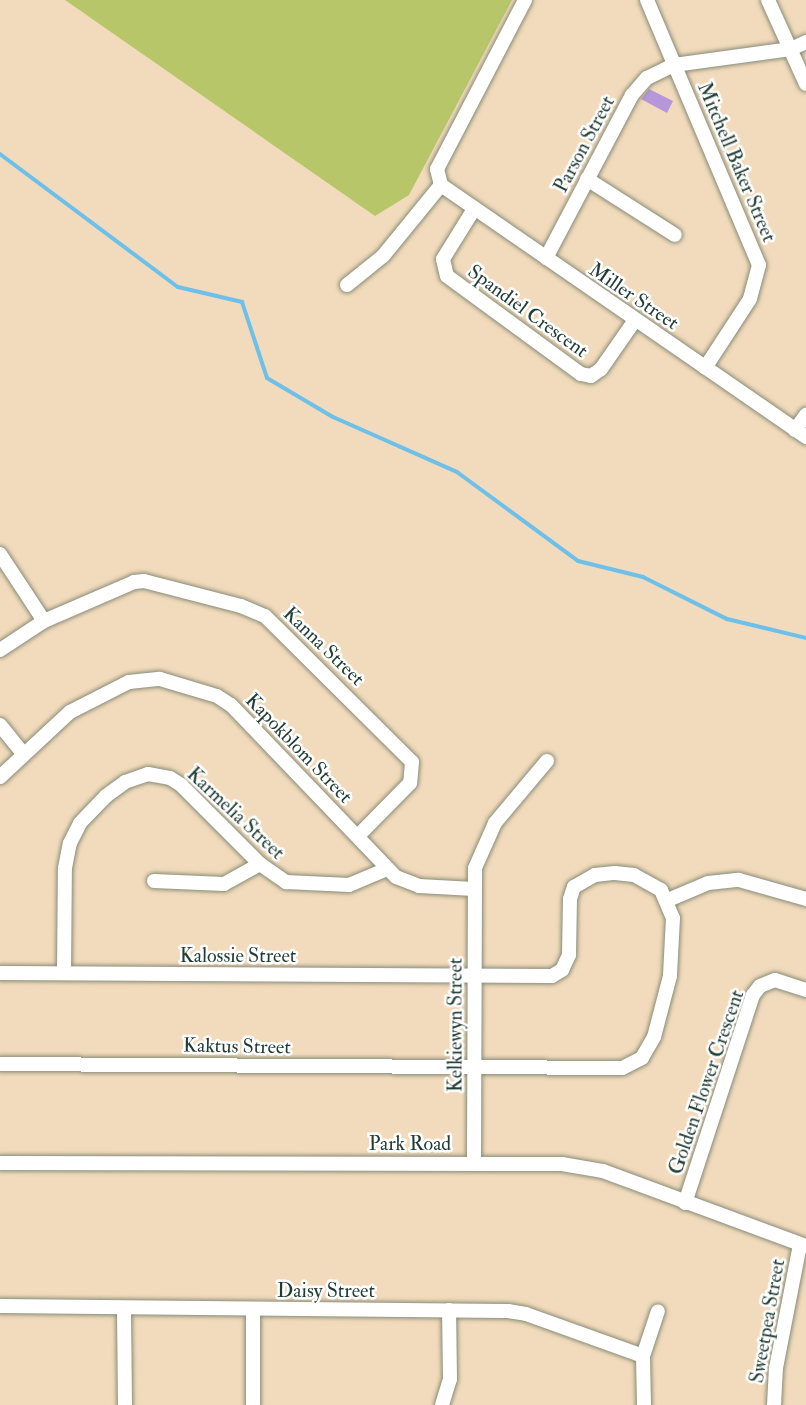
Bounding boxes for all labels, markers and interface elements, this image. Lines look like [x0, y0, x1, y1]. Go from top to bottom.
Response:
street label: Mitchell Baker Street [693, 79, 781, 245]
street label: Parson Street [548, 92, 620, 196]
street label: Miller Street [585, 257, 683, 335]
street label: Spandiel Crescent [463, 259, 593, 363]
street label: Kanna Street [278, 601, 370, 691]
street label: Kapokblom Street [241, 688, 357, 808]
street label: Karmelia Street [182, 762, 290, 864]
street label: Kalossie Street [180, 943, 296, 967]
street label: Kelkiewyn Street [443, 958, 467, 1092]
street label: Golden Flower Crescent [663, 987, 749, 1177]
street label: Kaktus Street [183, 1033, 291, 1059]
street label: Park Road [369, 1131, 451, 1155]
street label: Sweetpea Street [744, 1257, 790, 1385]
street label: Daisy Street [277, 1278, 375, 1302]

